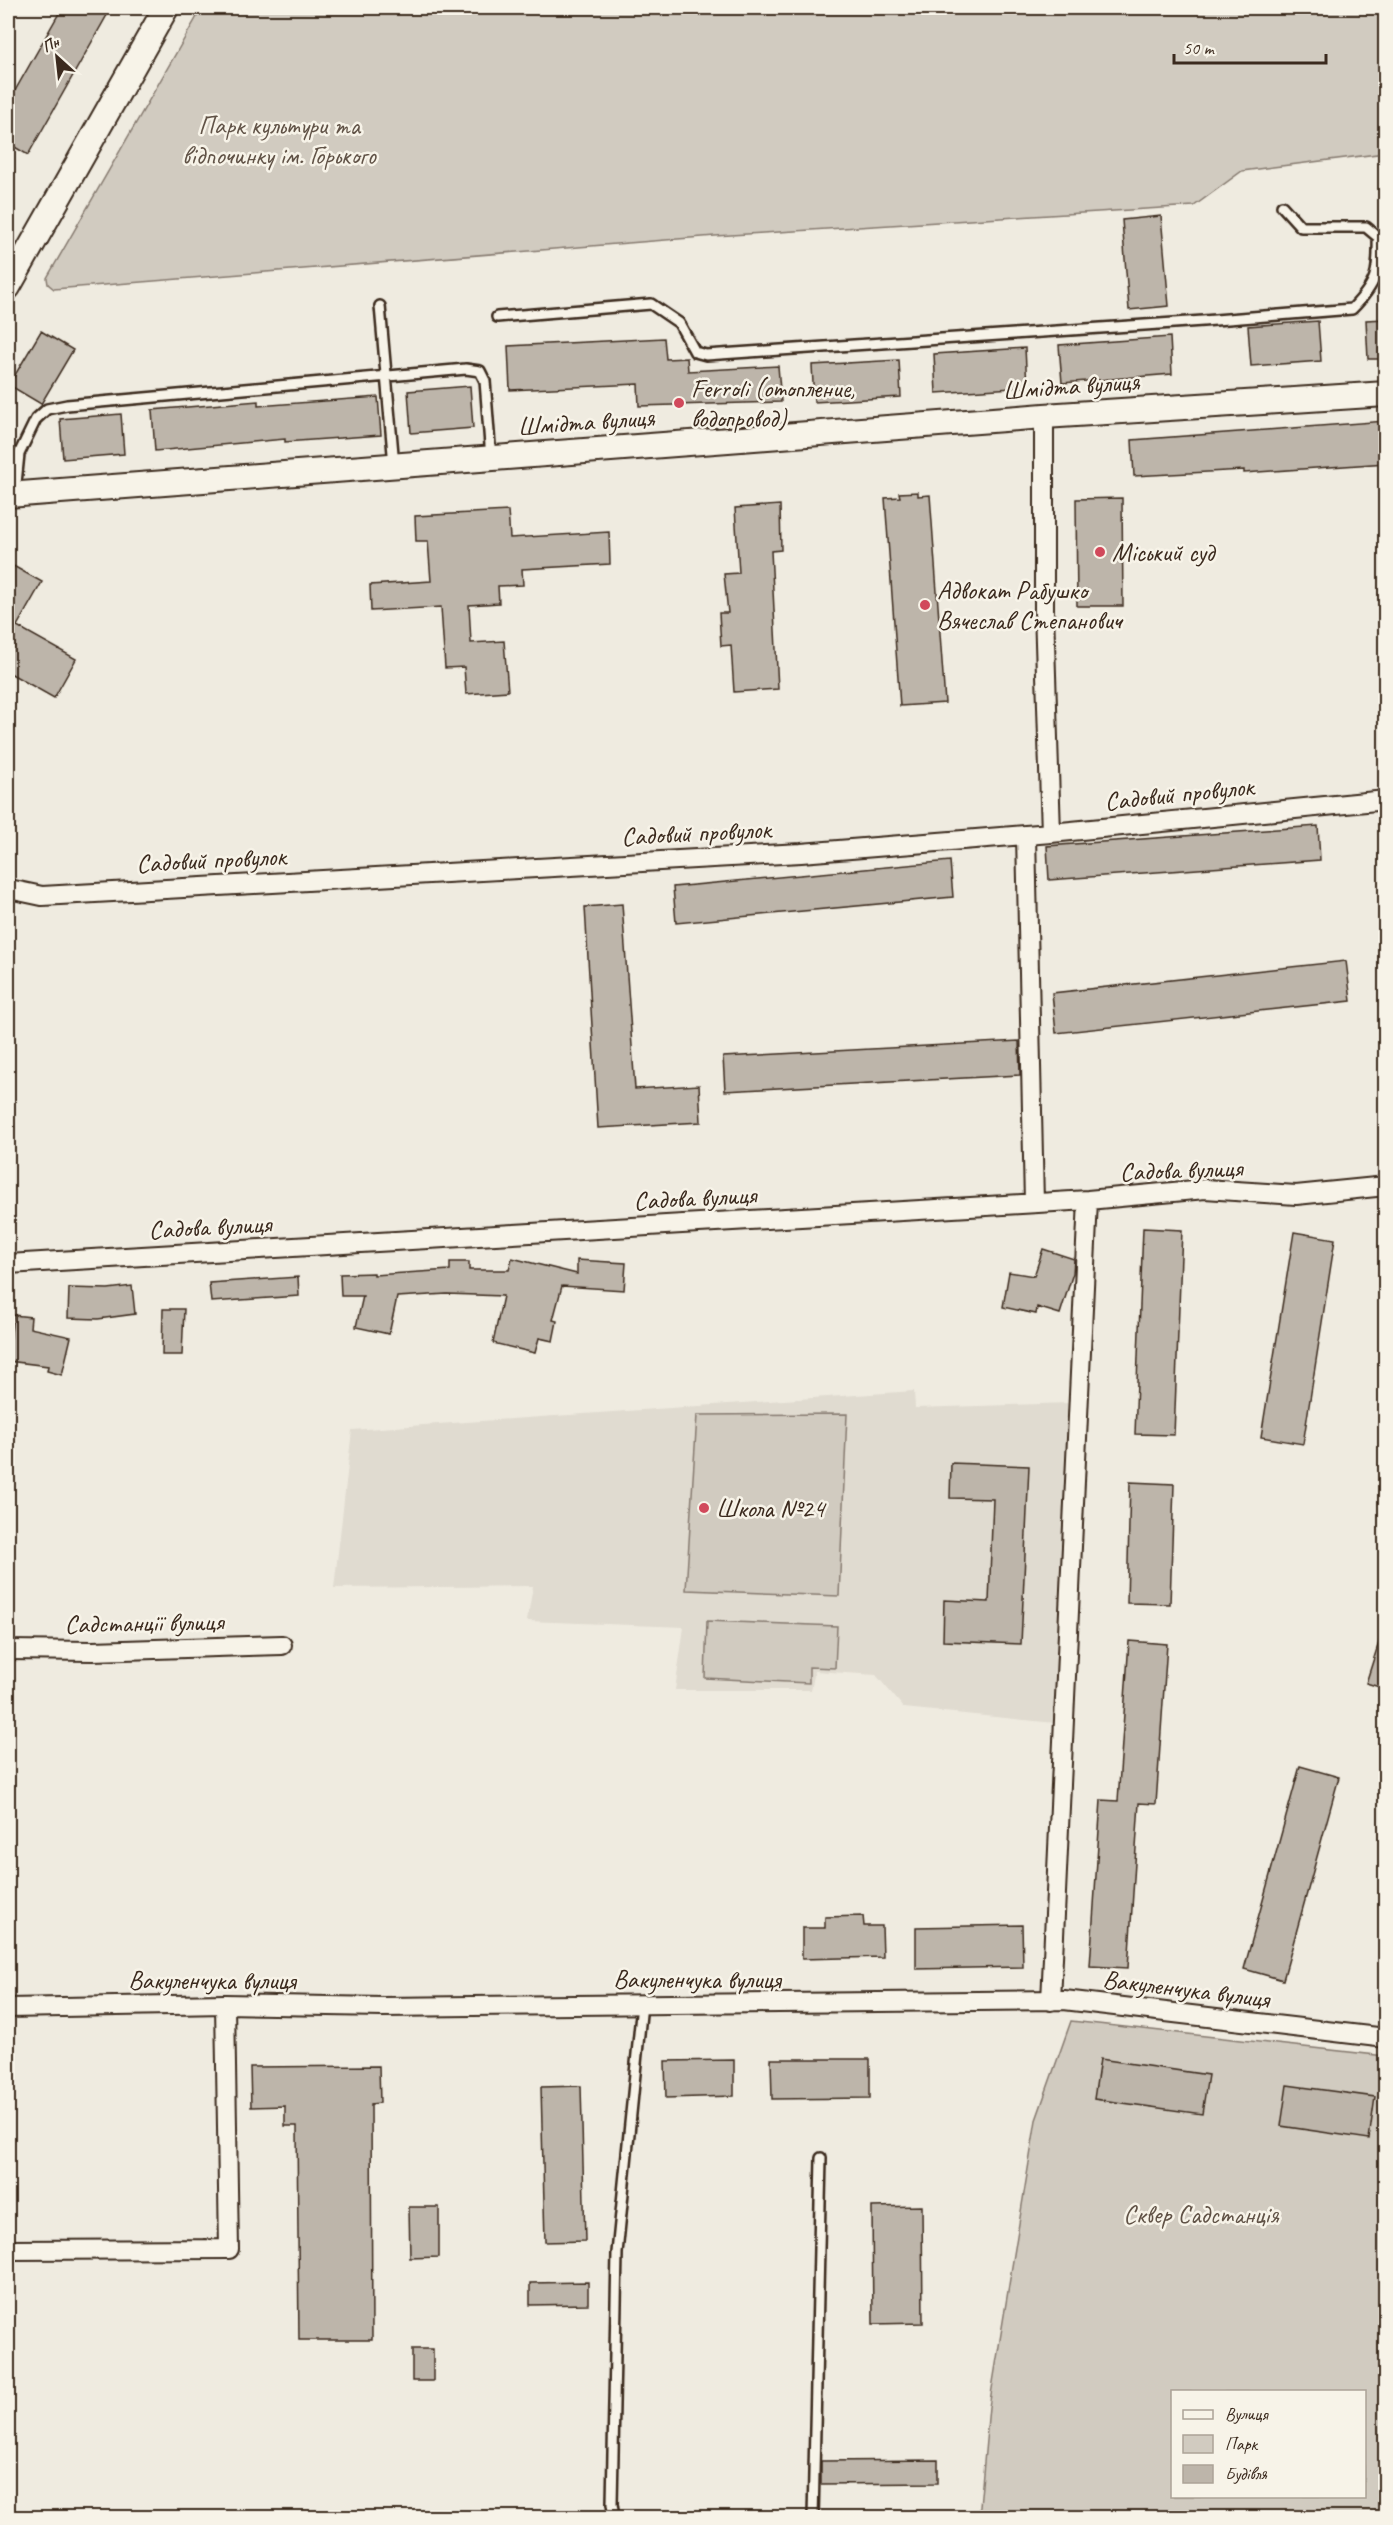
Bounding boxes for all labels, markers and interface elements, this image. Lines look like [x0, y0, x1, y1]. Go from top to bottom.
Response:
north arrow [27, 27, 87, 87]
scale bar [1174, 27, 1326, 65]
text: Пн [39, 31, 63, 57]
text: 50 m [1183, 37, 1216, 59]
park label: Парк культури та відпочинку ім. Горького [182, 109, 378, 172]
street label: Шмідта вулиця [1002, 365, 1142, 407]
place label: Ferroli (отопление, водопровод) [691, 372, 855, 435]
marker: Ferroli (отопление, водопровод) [672, 396, 686, 410]
street label: Шмідта вулиця [517, 401, 657, 443]
place label: Міський суд [1112, 536, 1217, 569]
marker: Міський суд [1093, 545, 1107, 559]
place label: Адвокат Рабушко Вячеслав Степанович [937, 574, 1124, 637]
marker: Адвокат Рабушко Вячеслав Степанович [918, 598, 932, 612]
street label: Садовий провулок [1103, 770, 1258, 818]
street label: Садовий провулок [620, 812, 774, 853]
street label: Садовий провулок [135, 839, 289, 880]
street label: Садова вулиця [1119, 1151, 1245, 1189]
street label: Садова вулиця [633, 1178, 759, 1218]
street label: Садова вулиця [148, 1207, 274, 1247]
place label: Школа №24 [716, 1492, 827, 1525]
marker: Школа №24 [697, 1501, 711, 1515]
street label: Садстанції вулиця [64, 1605, 226, 1641]
street label: Вакуленчука вулиця [1101, 1962, 1273, 2016]
street label: Вакуленчука вулиця [613, 1963, 783, 1996]
street label: Вакуленчука вулиця [128, 1964, 298, 1997]
park label: Сквер Садстанція [1123, 2198, 1280, 2231]
legend [1171, 2390, 1366, 2498]
text: Вулиця [1225, 2403, 1269, 2425]
text: Парк [1225, 2433, 1259, 2455]
text: Будівля [1225, 2463, 1268, 2485]

